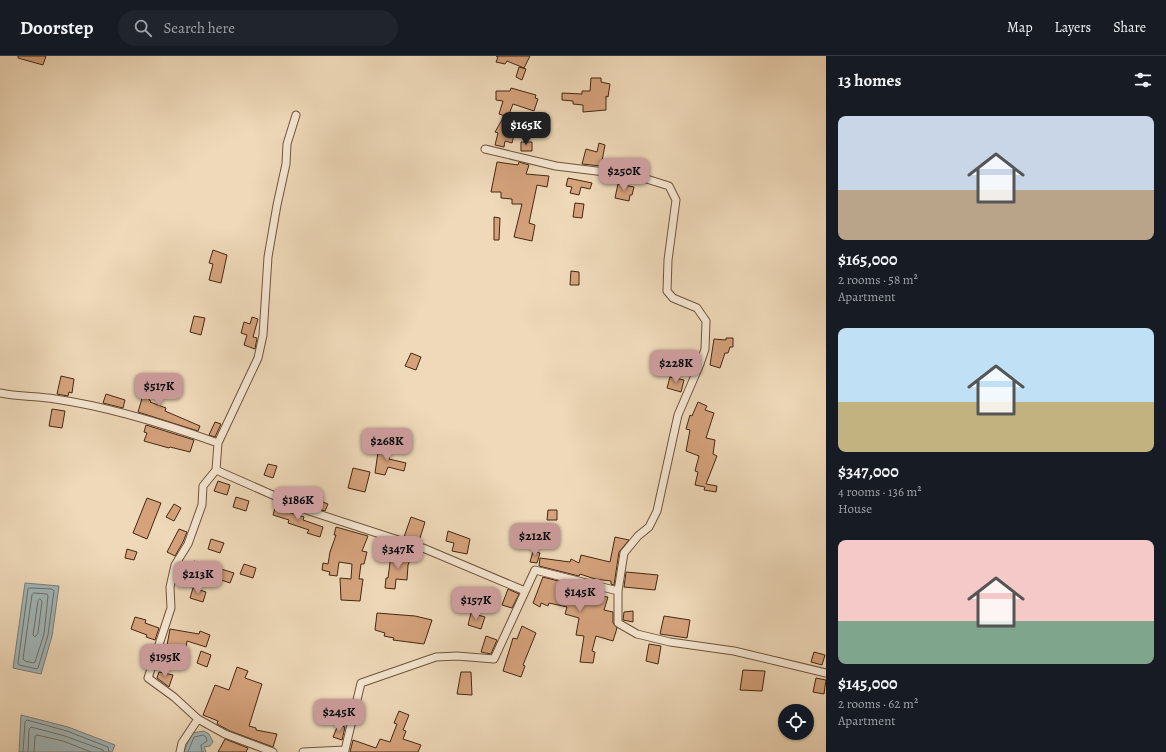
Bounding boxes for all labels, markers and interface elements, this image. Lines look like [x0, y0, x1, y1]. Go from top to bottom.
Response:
search box [118, 10, 398, 46]
text: Doorstep [20, 15, 94, 41]
icon: search [132, 17, 154, 39]
text: Search here [164, 18, 235, 38]
text: Map [1007, 18, 1033, 37]
text: Layers [1055, 18, 1091, 37]
text: Share [1113, 18, 1146, 37]
text: 13 homes [838, 69, 901, 92]
icon: filters [1132, 69, 1154, 91]
pin: $165K [498, 112, 554, 146]
text: $165K [511, 116, 541, 133]
icon: home [960, 142, 1032, 214]
pin: $250K [596, 158, 652, 192]
text: $250K [608, 162, 640, 179]
text: $165,000 [838, 248, 897, 271]
text: 2 rooms · 58 m² [838, 271, 918, 288]
text: Apartment [838, 288, 896, 305]
pin: $228K [648, 350, 704, 384]
text: $228K [659, 354, 693, 371]
icon: home [960, 354, 1032, 426]
pin: $517K [131, 373, 187, 407]
text: $517K [144, 377, 174, 394]
pin: $268K [359, 428, 415, 462]
text: $268K [370, 432, 404, 449]
text: $347,000 [838, 460, 899, 483]
text: 4 rooms · 136 m² [838, 483, 922, 500]
pin: $186K [270, 487, 326, 521]
text: $186K [282, 491, 314, 508]
text: House [838, 500, 872, 517]
pin: $212K [507, 523, 563, 557]
text: $212K [519, 527, 551, 544]
pin: $347K [370, 536, 426, 570]
text: $347K [382, 540, 414, 557]
pin: $213K [170, 561, 226, 595]
text: $213K [182, 565, 214, 582]
icon: home [960, 566, 1032, 638]
pin: $145K [552, 579, 608, 613]
text: $145K [565, 583, 595, 600]
pin: $157K [448, 587, 504, 621]
text: $157K [461, 591, 491, 608]
pin: $195K [137, 644, 193, 678]
text: $195K [150, 648, 180, 665]
text: $145,000 [838, 672, 897, 695]
text: 2 rooms · 62 m² [838, 695, 918, 712]
pin: $245K [311, 699, 367, 733]
text: $245K [323, 703, 355, 720]
map controls [778, 704, 814, 740]
button: locate [778, 704, 814, 740]
text: Apartment [838, 712, 896, 729]

